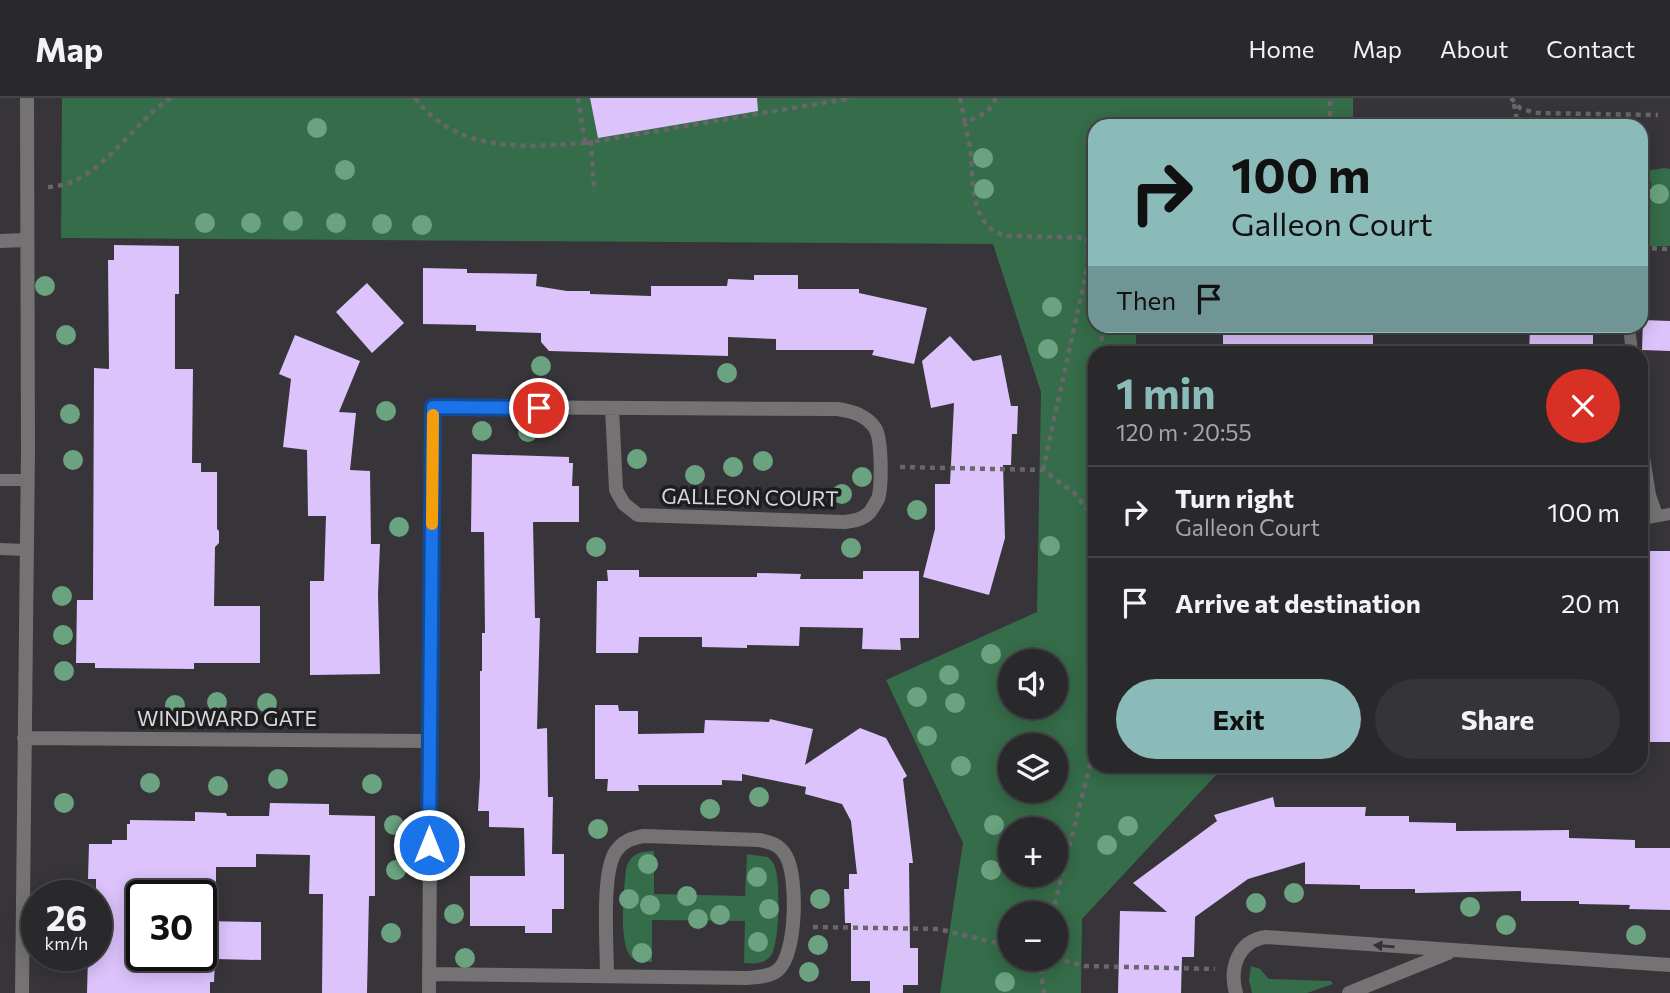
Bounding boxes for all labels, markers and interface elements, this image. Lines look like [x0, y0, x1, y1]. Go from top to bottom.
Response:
text: Map [35, 28, 103, 69]
text: Home [1249, 34, 1315, 63]
text: Map [1353, 34, 1402, 63]
text: About [1440, 34, 1508, 63]
text: Contact [1546, 34, 1635, 63]
text: 100 m [1231, 143, 1370, 203]
icon: right [1116, 147, 1207, 238]
text: Galleon Court [1231, 203, 1433, 243]
icon: arrive [1190, 280, 1228, 318]
text: Then [1116, 284, 1176, 315]
text: 1 min [1116, 366, 1216, 418]
button: close [1546, 369, 1620, 443]
pin [509, 378, 569, 438]
icon: arrive [520, 389, 558, 427]
text: 120 m · 20:55 [1116, 418, 1252, 446]
street label: GALLEON COURT [661, 482, 839, 511]
text: Turn right [1175, 482, 1294, 513]
icon: right [1116, 493, 1154, 531]
text: 100 m [1547, 496, 1620, 527]
text: Galleon Court [1175, 513, 1320, 541]
icon: arrive [1116, 584, 1154, 622]
text: Arrive at destination [1175, 587, 1421, 618]
text: 20 m [1561, 587, 1620, 618]
map controls [998, 649, 1068, 971]
button: sound [998, 649, 1068, 719]
button: Exit [1116, 679, 1361, 759]
button: Share [1375, 679, 1620, 759]
street label: WINDWARD GATE [137, 705, 317, 730]
button: layers [998, 733, 1068, 803]
position arrow [392, 808, 466, 882]
button: + [998, 817, 1068, 887]
speed limit sign: 30 [126, 880, 217, 971]
text: 26 [46, 895, 87, 938]
button: − [998, 901, 1068, 971]
text: km/h [45, 932, 88, 954]
one-way arrow [1373, 940, 1395, 951]

